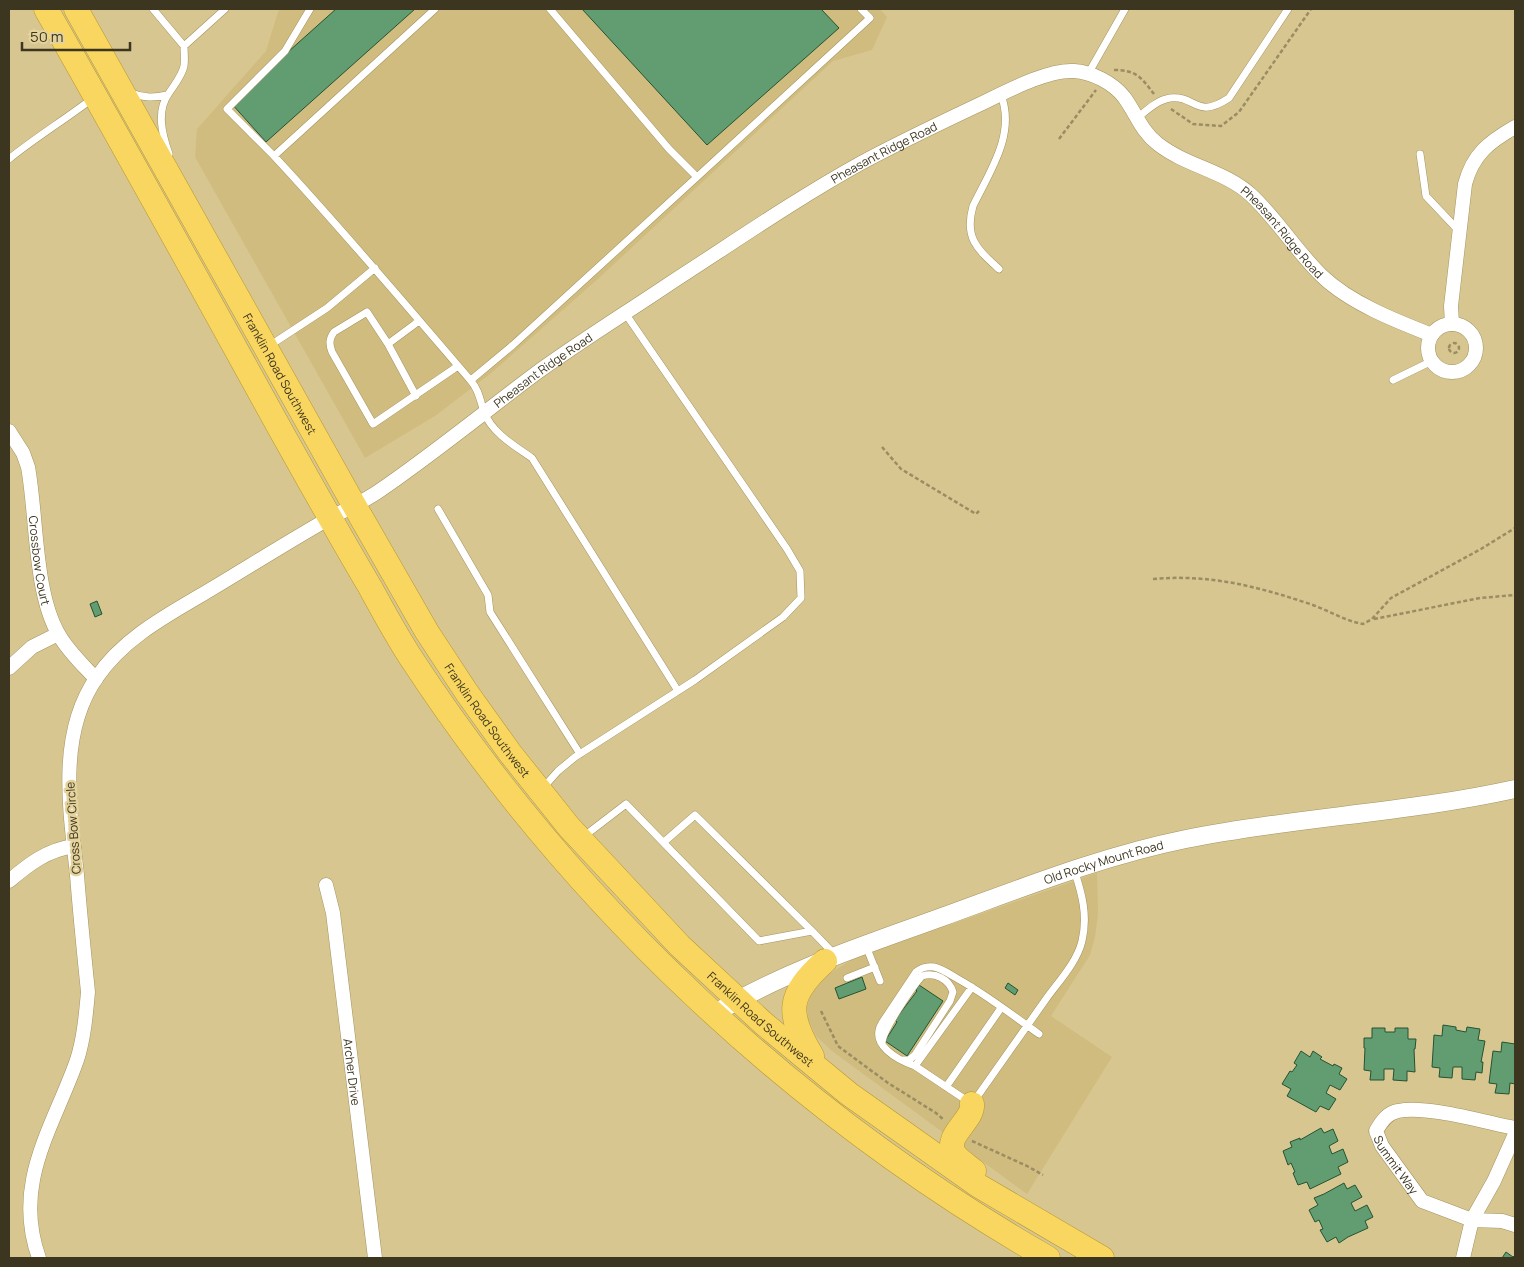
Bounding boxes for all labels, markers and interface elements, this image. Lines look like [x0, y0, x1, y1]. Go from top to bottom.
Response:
scale bar [22, 20, 130, 52]
text: 50 m [30, 26, 64, 47]
street label: Pheasant Ridge Road [828, 117, 940, 187]
street label: Pheasant Ridge Road [1238, 182, 1328, 282]
street label: Franklin Road Southwest [240, 310, 321, 438]
street label: Pheasant Ridge Road [490, 329, 595, 411]
street label: Crossbow Court [25, 515, 55, 607]
street label: Franklin Road Southwest [441, 660, 535, 781]
street label: Cross Bow Circle [61, 781, 85, 875]
street label: Old Rocky Mount Road [1041, 836, 1165, 888]
street label: Franklin Road Southwest [704, 967, 818, 1070]
street label: Archer Drive [340, 1037, 365, 1106]
street label: Summit Way [1370, 1133, 1423, 1198]

